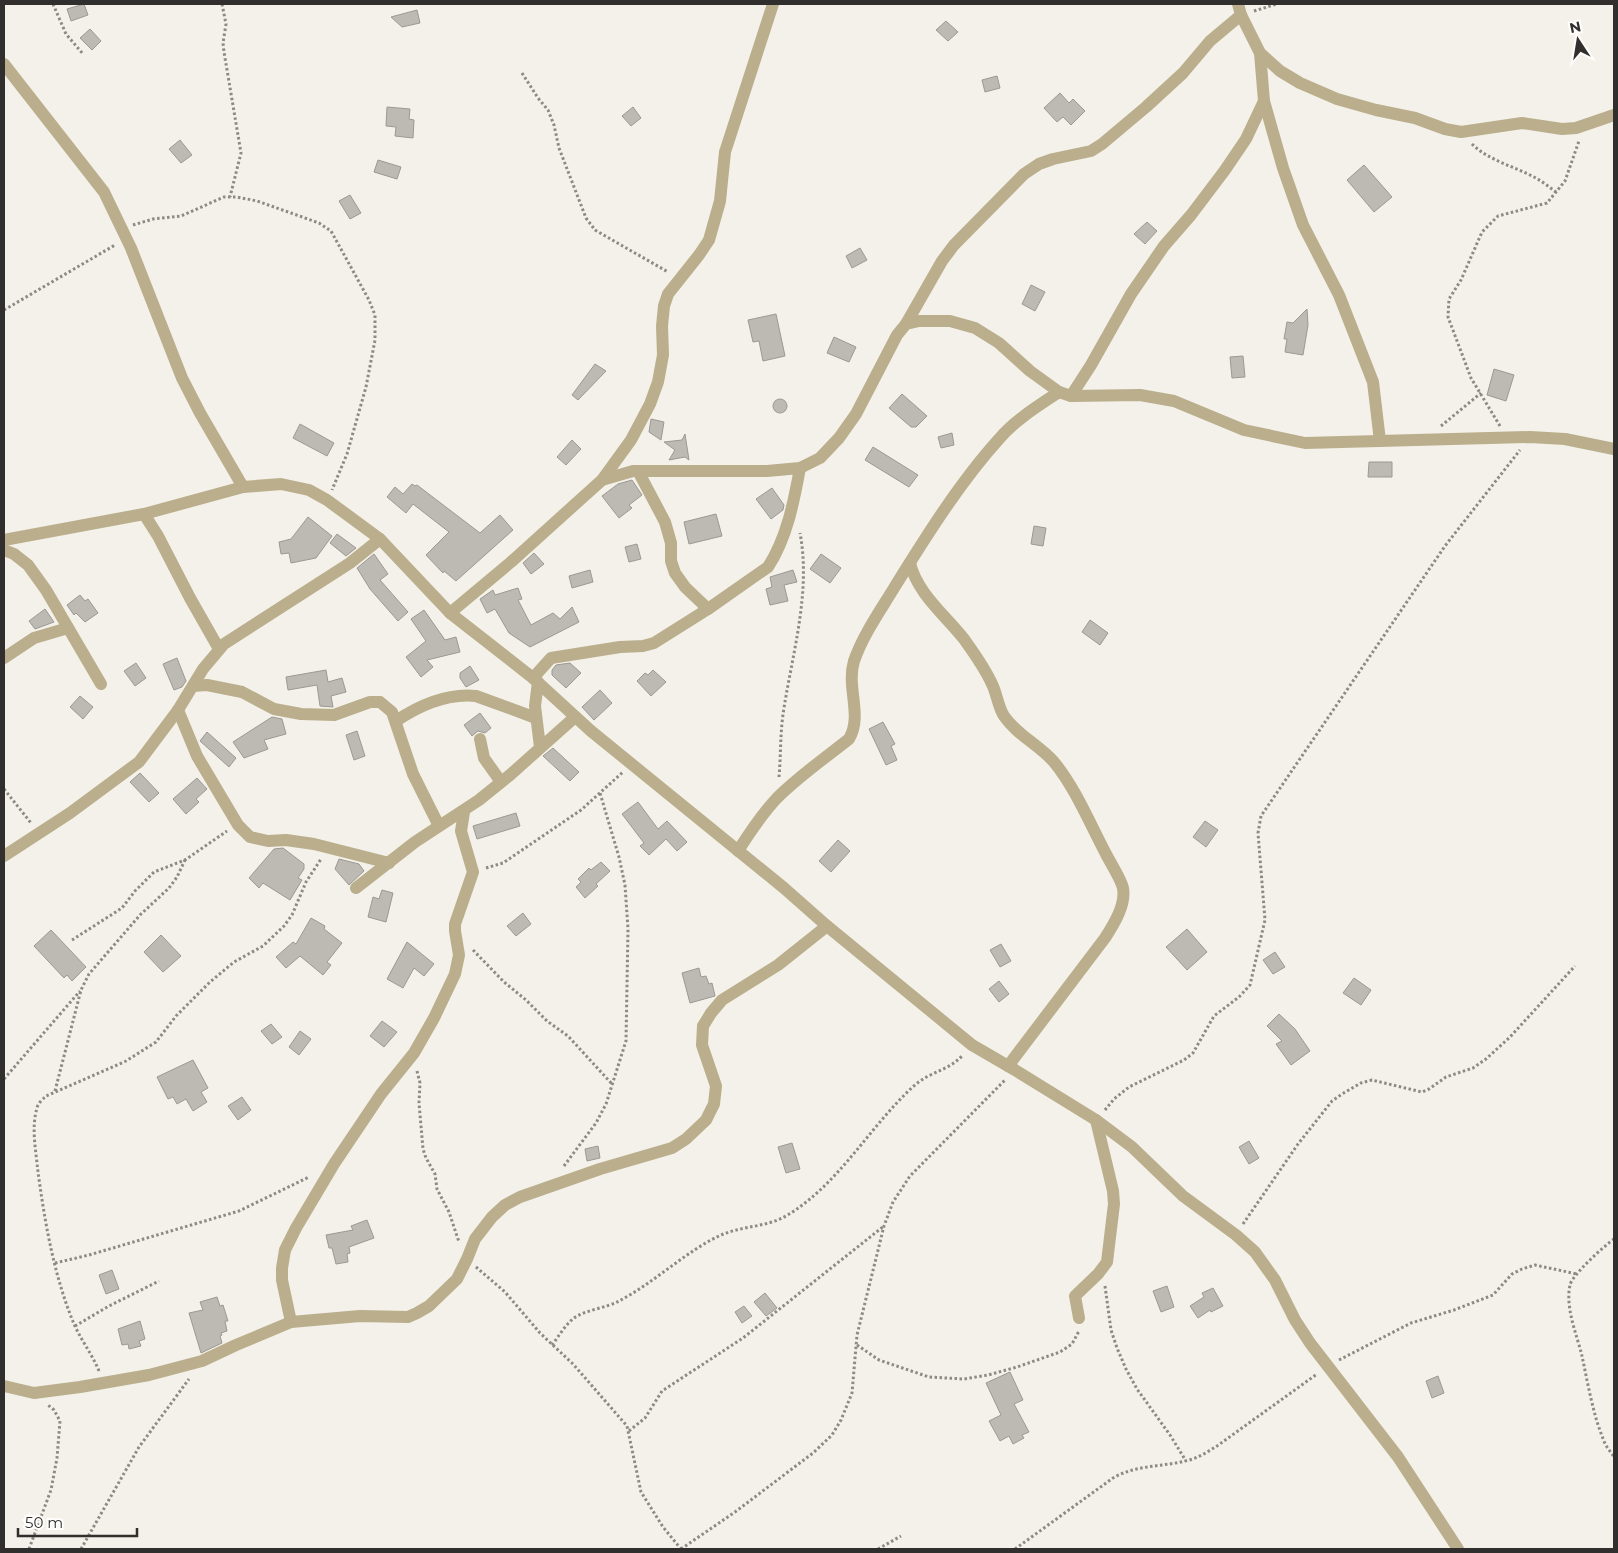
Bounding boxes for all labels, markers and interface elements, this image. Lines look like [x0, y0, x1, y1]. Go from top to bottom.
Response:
north arrow [1553, 15, 1603, 65]
text: N [1568, 17, 1583, 37]
scale bar [18, 1506, 136, 1538]
text: 50 m [25, 1513, 63, 1532]

